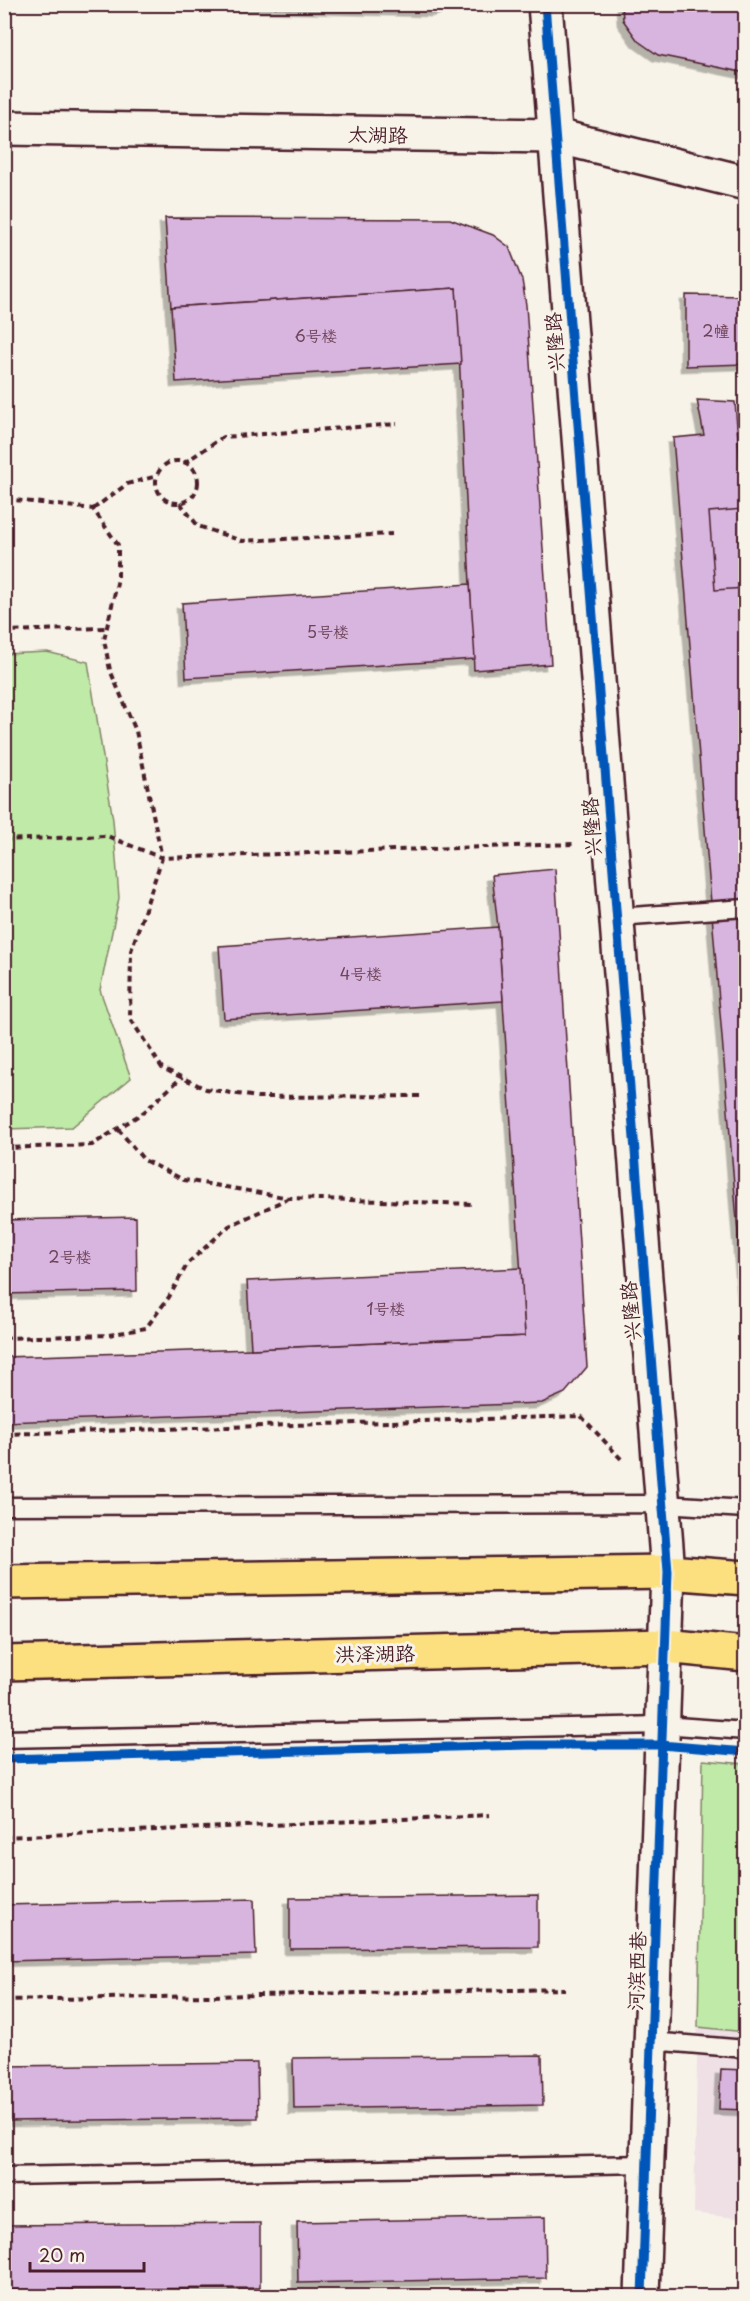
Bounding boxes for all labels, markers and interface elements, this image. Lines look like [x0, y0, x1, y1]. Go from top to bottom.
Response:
street label: 太湖路 [348, 118, 409, 150]
street label: 兴隆路 [537, 310, 571, 373]
house number: 2幢 [702, 318, 730, 342]
house number: 6号楼 [294, 323, 338, 347]
house number: 5号楼 [307, 619, 349, 643]
street label: 兴隆路 [574, 795, 608, 858]
house number: 4号楼 [340, 961, 382, 985]
house number: 2号楼 [48, 1244, 92, 1268]
street label: 兴隆路 [612, 1279, 648, 1342]
house number: 1号楼 [366, 1296, 406, 1320]
street label: 洪泽湖路 [335, 1637, 416, 1669]
street label: 河滨西巷 [620, 1930, 652, 2011]
scale bar [30, 2235, 144, 2273]
text: 20 m [39, 2241, 85, 2268]

